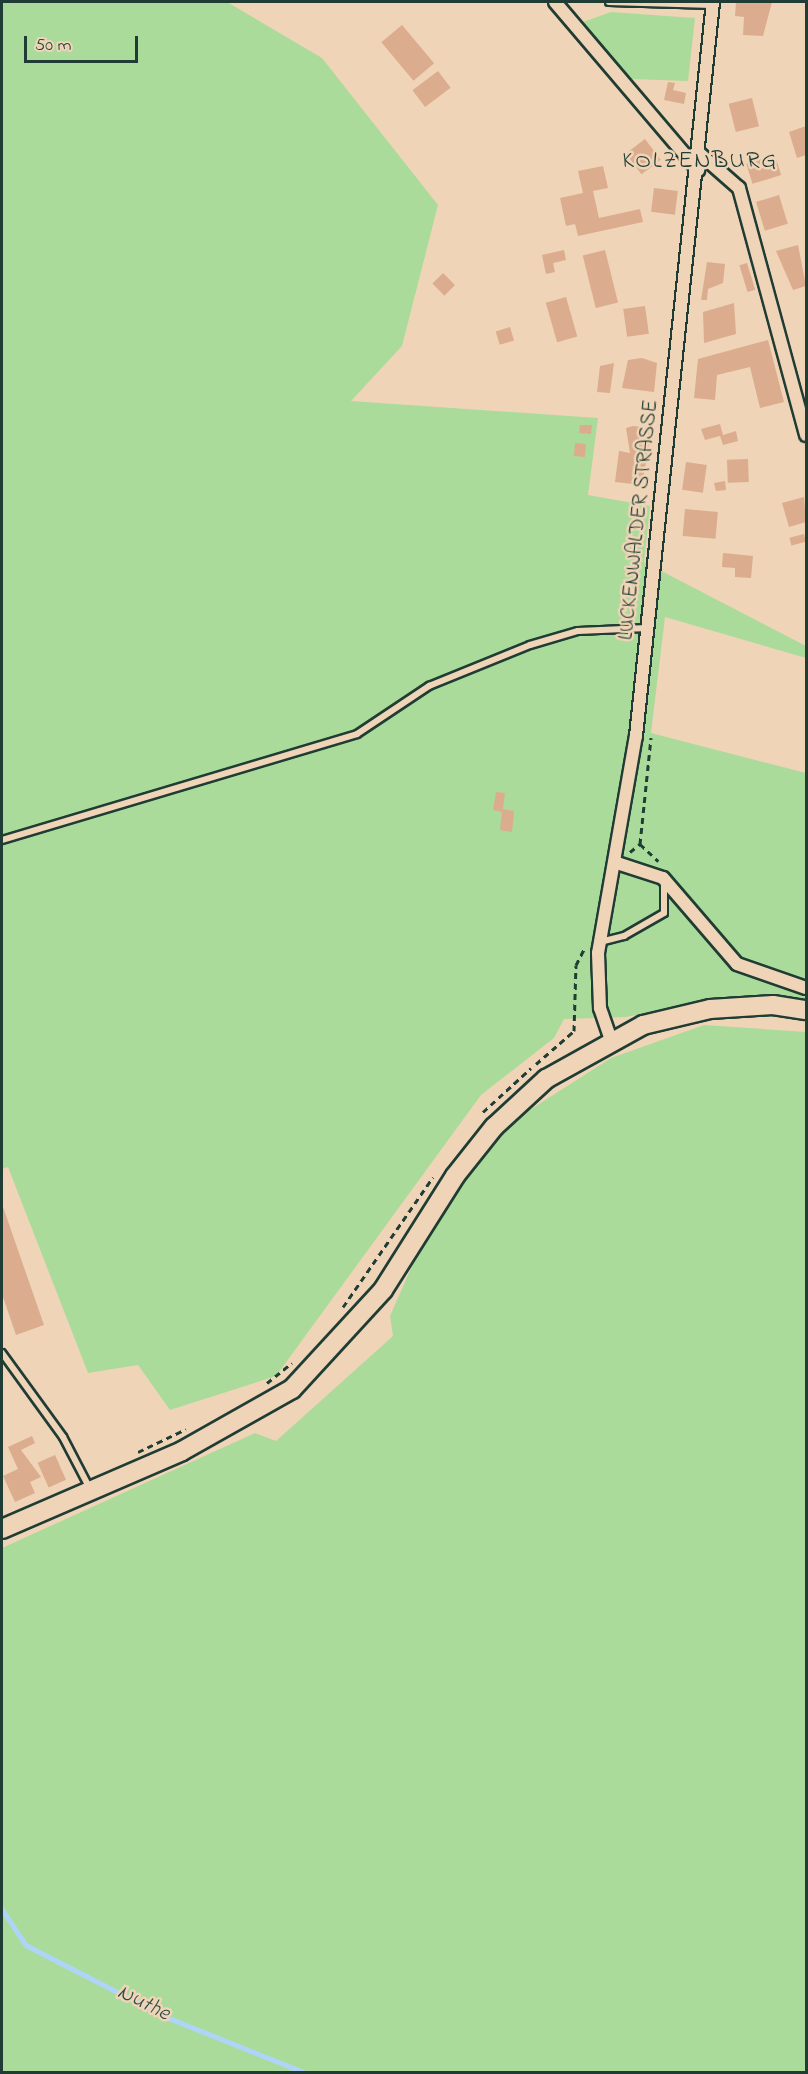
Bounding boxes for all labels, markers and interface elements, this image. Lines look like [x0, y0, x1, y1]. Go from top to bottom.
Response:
scale bar [27, 24, 141, 62]
text: 50 m [35, 33, 72, 59]
district label: KOLZENBURG [622, 148, 778, 176]
street label: LUCKENWALDER STRASSE [614, 399, 664, 641]
water label: Nuthe [112, 1980, 174, 2028]

